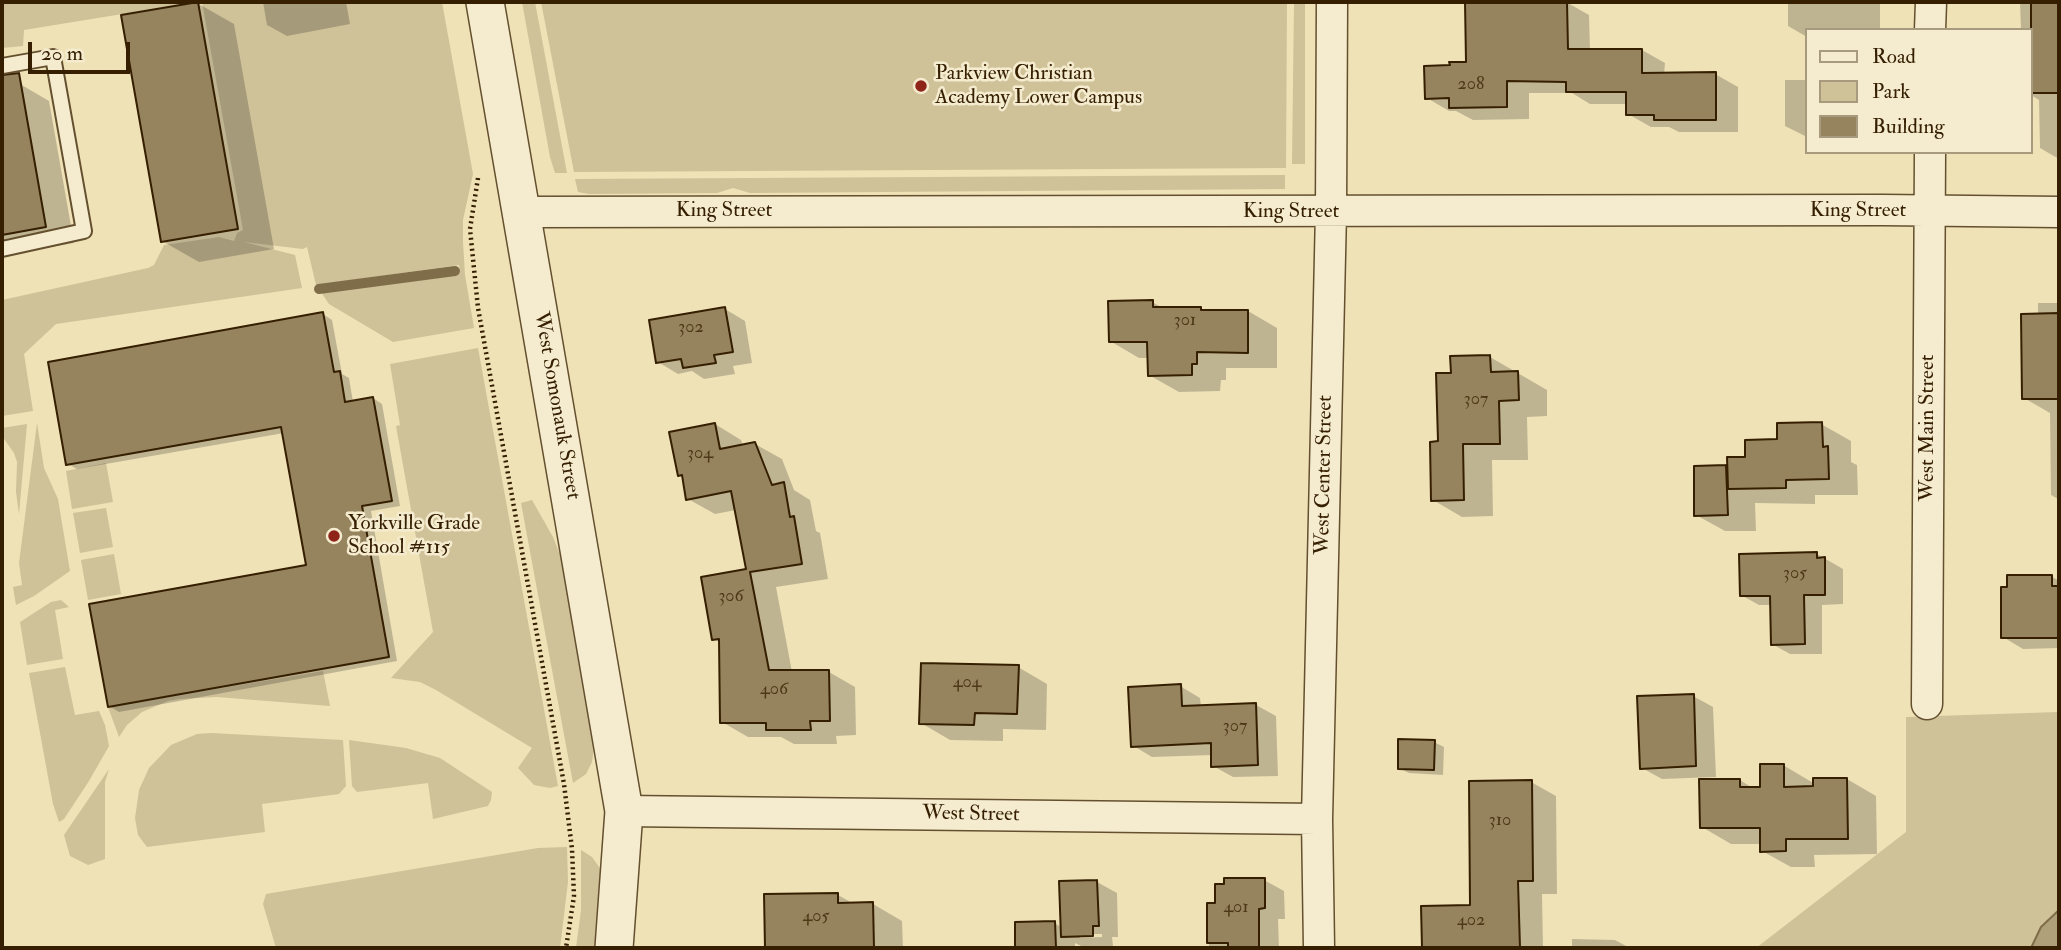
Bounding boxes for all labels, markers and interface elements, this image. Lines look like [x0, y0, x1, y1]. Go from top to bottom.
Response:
scale bar [32, 28, 133, 72]
legend [1806, 28, 2033, 154]
text: 20 m [41, 40, 83, 67]
text: Road [1872, 43, 1916, 70]
place label: Parkview Christian Academy Lower Campus [935, 61, 1142, 111]
house number: 208 [1458, 74, 1484, 96]
marker: Parkview Christian Academy Lower Campus [913, 78, 929, 94]
text: Park [1872, 78, 1910, 105]
text: Building [1872, 113, 1945, 140]
street label: King Street [676, 198, 772, 224]
street label: King Street [1810, 198, 1906, 224]
street label: King Street [1243, 199, 1339, 225]
street label: West Somonauk Street [527, 310, 585, 502]
house number: 301 [1174, 310, 1196, 332]
house number: 302 [678, 317, 704, 339]
street label: West Main Street [1915, 355, 1941, 501]
house number: 307 [1464, 389, 1488, 411]
street label: West Center Street [1311, 395, 1339, 555]
house number: 304 [687, 443, 713, 465]
place label: Yorkville Grade School #115 [348, 511, 480, 561]
marker: Yorkville Grade School #115 [326, 528, 342, 544]
house number: 305 [1783, 563, 1807, 585]
house number: 306 [718, 586, 744, 608]
house number: 404 [953, 672, 981, 694]
house number: 406 [760, 679, 788, 701]
house number: 307 [1223, 716, 1247, 738]
street label: West Street [922, 802, 1020, 828]
house number: 310 [1489, 810, 1511, 832]
house number: 401 [1223, 897, 1249, 919]
house number: 405 [803, 906, 829, 928]
house number: 402 [1457, 910, 1485, 932]

